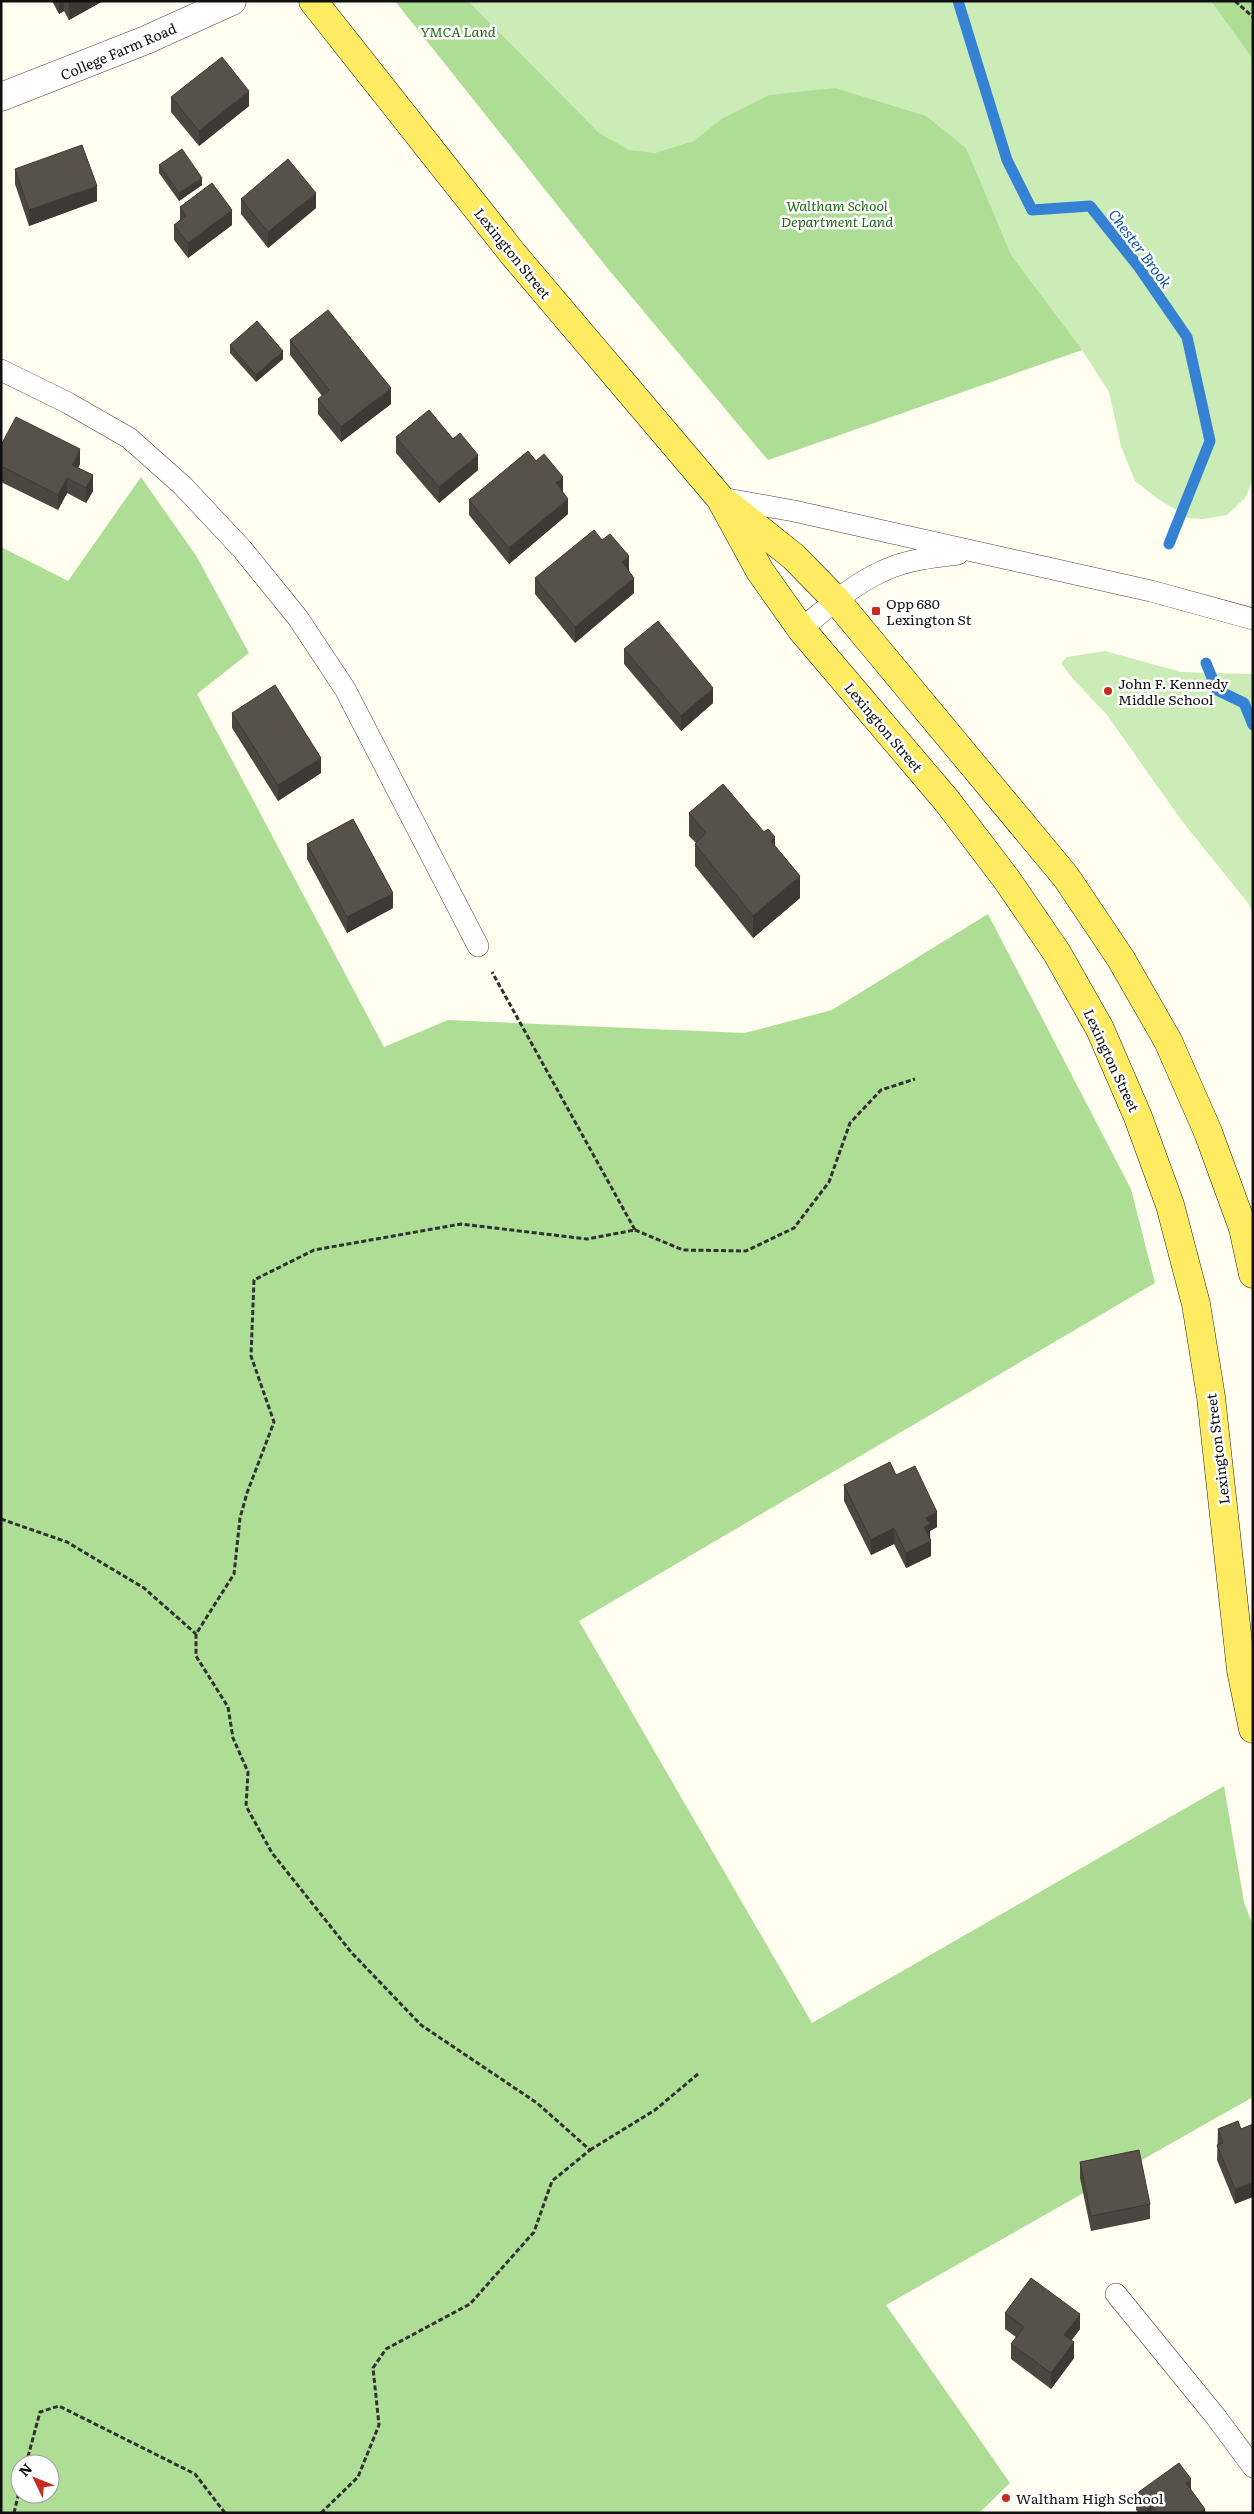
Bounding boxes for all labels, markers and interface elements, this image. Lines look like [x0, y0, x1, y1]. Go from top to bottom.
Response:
street label: College Farm Road [57, 17, 180, 84]
park label: YMCA Land [420, 21, 496, 41]
park label: Waltham School Department Land [781, 195, 893, 231]
street label: Lexington Street [470, 203, 556, 303]
water label: Chester Brook [1104, 204, 1179, 293]
place label: Opp 680 Lexington St [886, 593, 972, 629]
marker: Opp 680 Lexington St [870, 605, 882, 617]
place label: John F. Kennedy Middle School [1118, 673, 1229, 709]
street label: Lexington Street [840, 678, 928, 776]
marker: John F. Kennedy Middle School [1102, 685, 1114, 697]
street label: Lexington Street [1079, 1005, 1145, 1115]
street label: Lexington Street [1200, 1392, 1234, 1506]
north arrow [10, 2454, 60, 2504]
text: N [13, 2458, 36, 2481]
place label: Waltham High School [1016, 2488, 1164, 2508]
marker: Waltham High School [1000, 2492, 1012, 2504]

